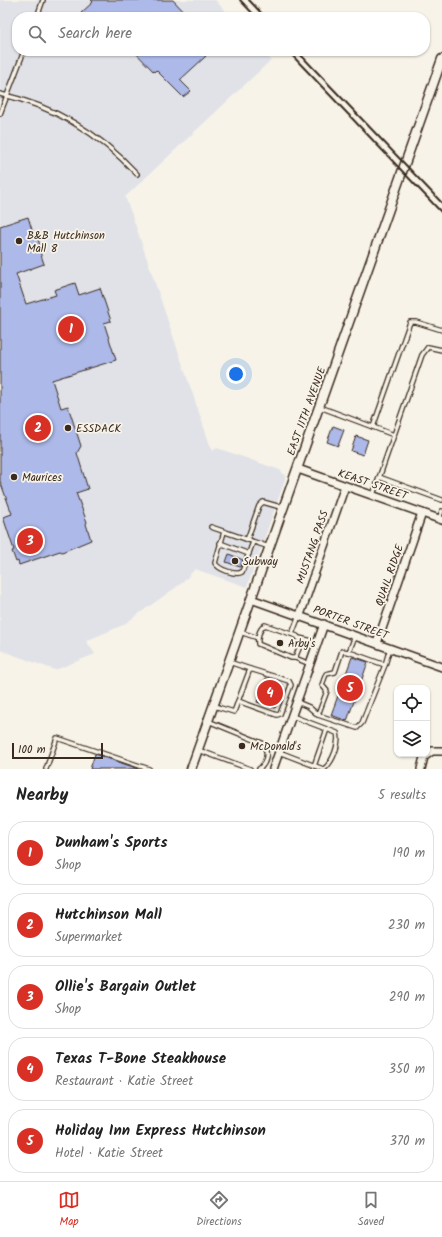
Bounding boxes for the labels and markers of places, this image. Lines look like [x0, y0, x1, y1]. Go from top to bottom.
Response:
place label: B&B Hutchinson Mall 8 [27, 227, 105, 258]
marker: B&B Hutchinson Mall 8 [14, 236, 24, 246]
pin: 1 [58, 314, 84, 344]
pin: 2 [25, 413, 51, 443]
place label: ESSDACK [76, 420, 121, 438]
marker: ESSDACK [63, 423, 73, 433]
place label: Maurices [22, 469, 62, 487]
marker: Maurices [9, 472, 19, 482]
pin: 3 [17, 526, 43, 556]
place label: Subway [243, 553, 278, 571]
marker: Subway [230, 556, 240, 566]
place label: Arby's [288, 635, 316, 653]
marker: Arby's [275, 638, 285, 648]
pin: 5 [337, 673, 363, 703]
pin: 4 [257, 678, 283, 708]
place label: McDonald's [250, 738, 301, 756]
marker: McDonald's [237, 741, 247, 751]

